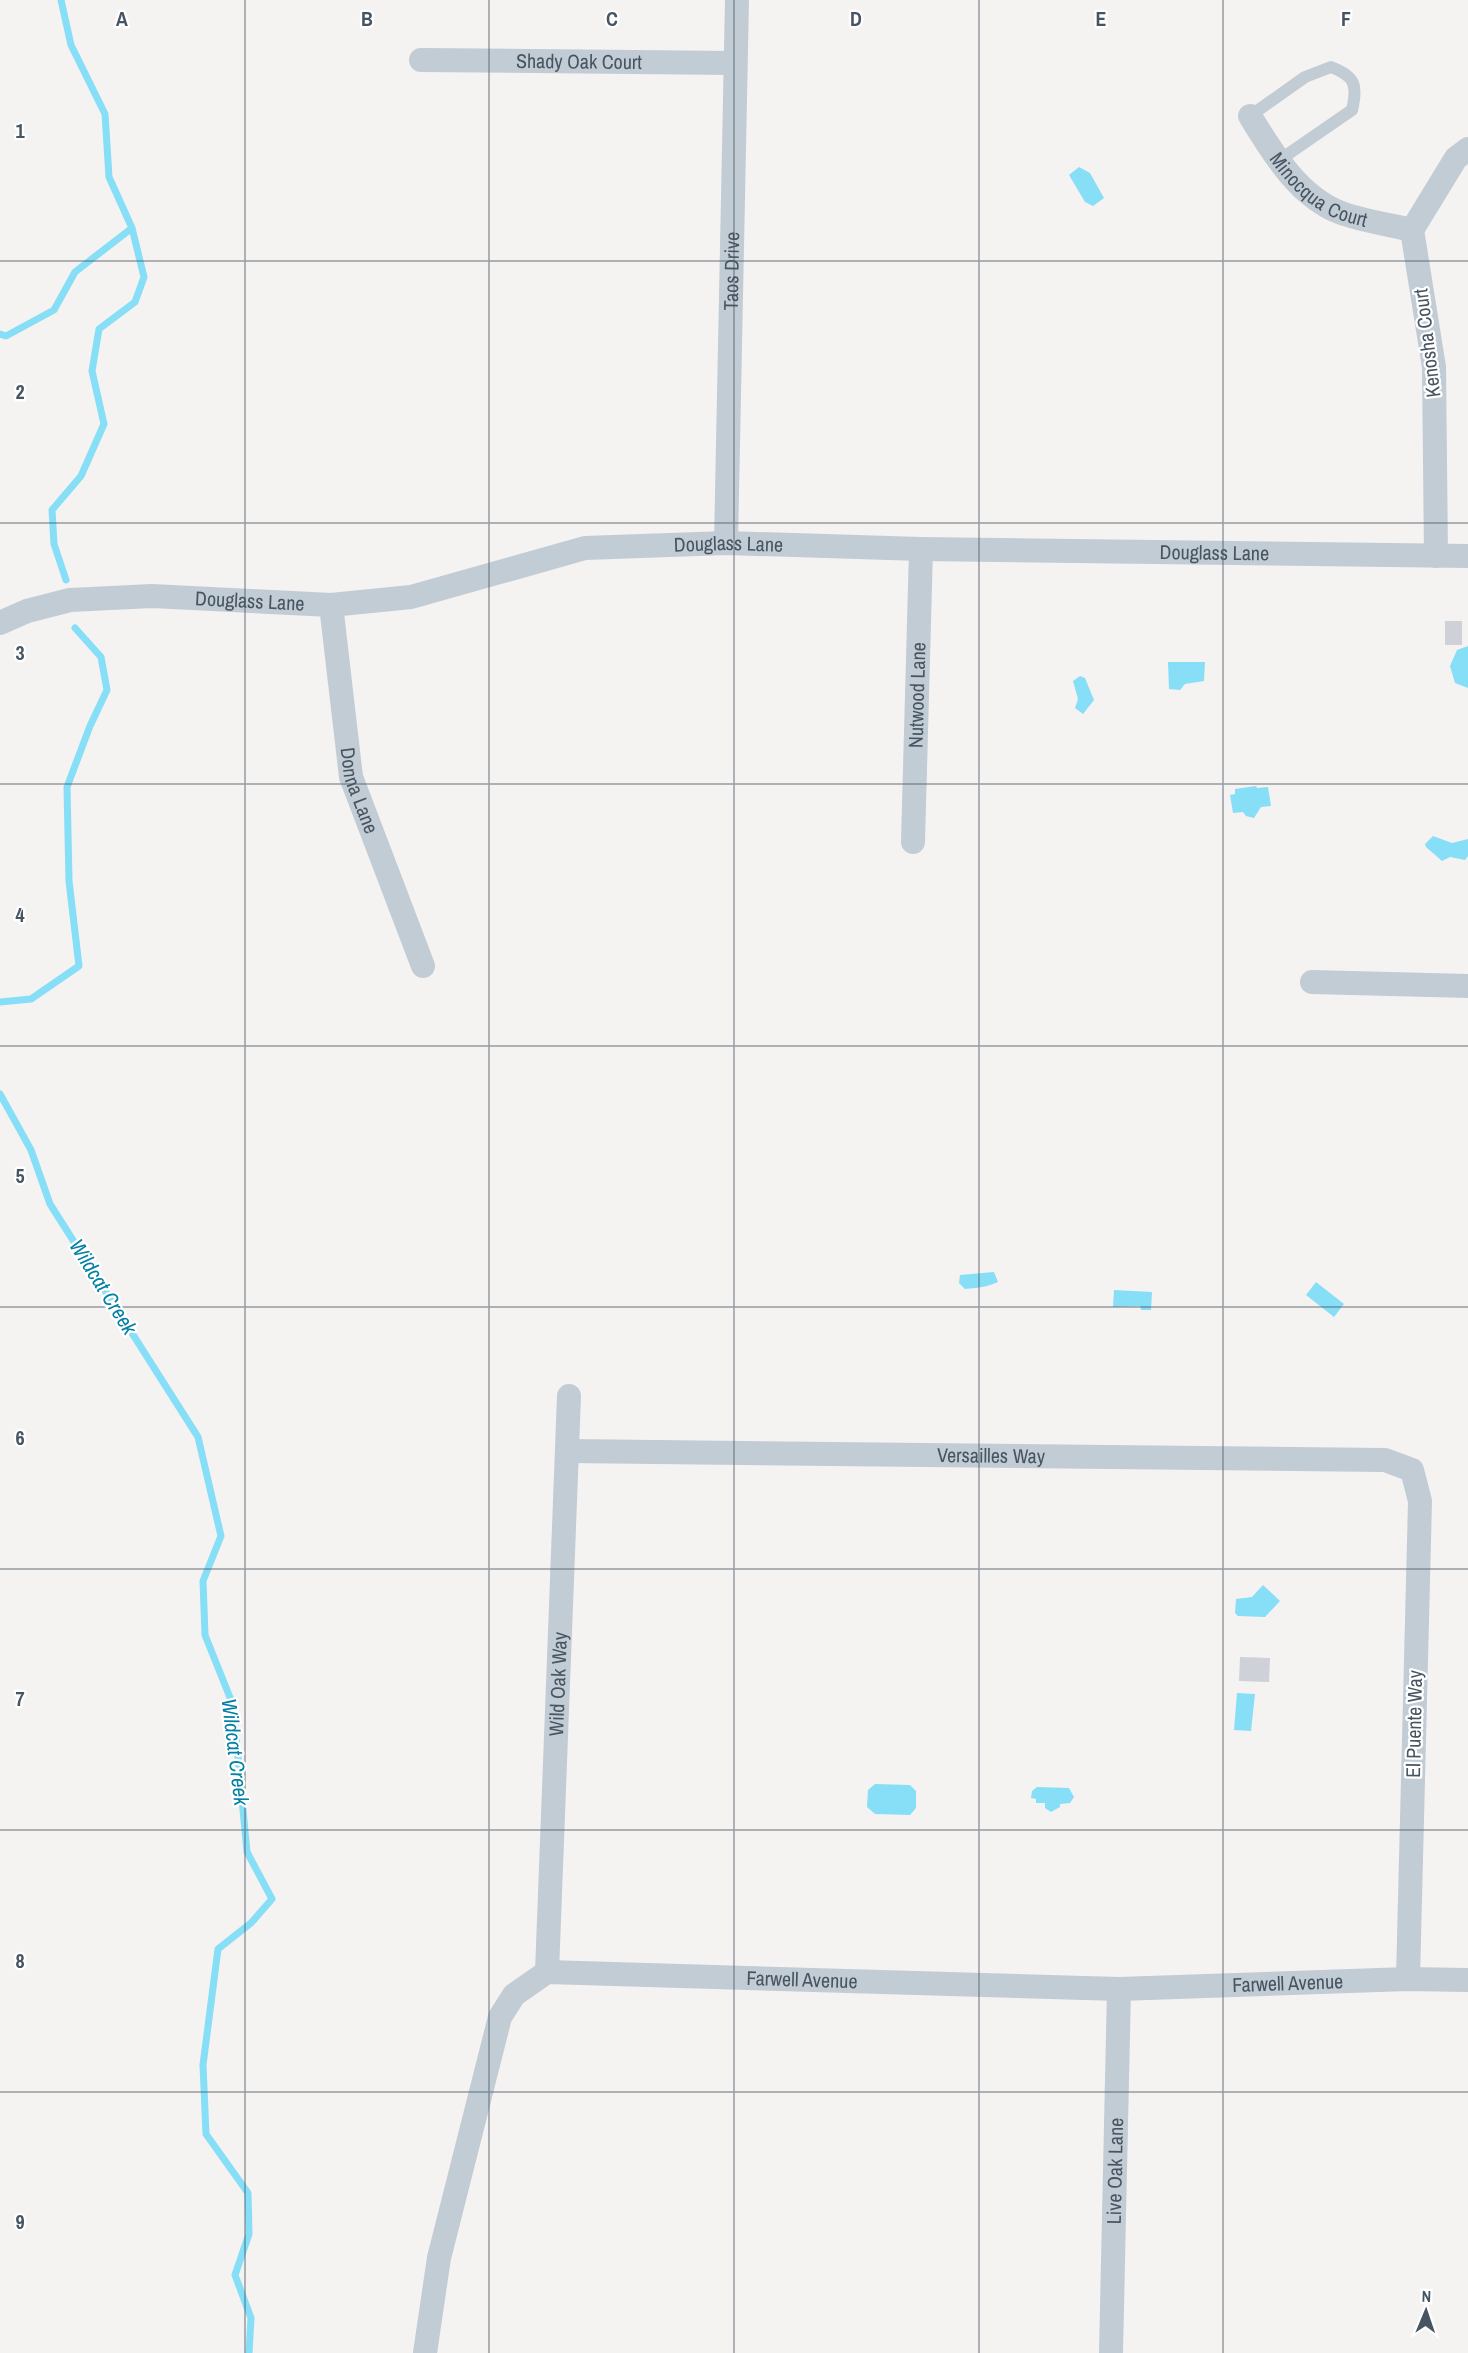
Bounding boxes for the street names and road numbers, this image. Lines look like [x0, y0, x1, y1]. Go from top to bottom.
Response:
street label: Shady Oak Court [516, 47, 642, 75]
street label: Minocqua Court [1264, 146, 1371, 233]
street label: Taos Drive [717, 231, 745, 311]
street label: Kenosha Court [1406, 287, 1447, 399]
street label: Douglass Lane [673, 529, 784, 558]
street label: Douglass Lane [1159, 538, 1269, 566]
street label: Douglass Lane [195, 584, 305, 617]
street label: Nutwood Lane [902, 642, 931, 748]
street label: Donna Lane [335, 746, 385, 837]
street label: Versailles Way [937, 1441, 1046, 1469]
street label: Wild Oak Way [542, 1631, 573, 1737]
street label: El Puente Way [1399, 1669, 1428, 1778]
street label: Farwell Avenue [746, 1964, 858, 1994]
street label: Farwell Avenue [1232, 1967, 1344, 1998]
street label: Live Oak Lane [1100, 2117, 1129, 2225]

